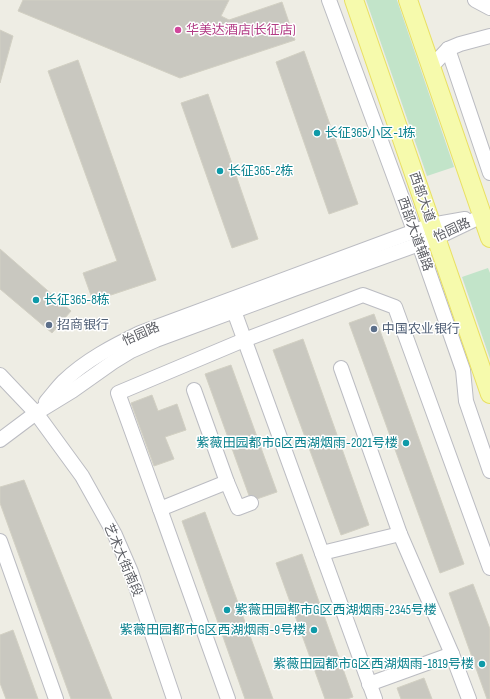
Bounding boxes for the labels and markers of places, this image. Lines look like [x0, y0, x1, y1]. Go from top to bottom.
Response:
place label: 华美达酒店(长征店) [186, 22, 296, 38]
marker: 华美达酒店(长征店) [173, 25, 183, 35]
place label: 长征365小区-1栋 [325, 125, 416, 141]
marker: 长征365小区-1栋 [312, 128, 322, 138]
place label: 长征365-2栋 [228, 163, 293, 179]
marker: 长征365-2栋 [215, 166, 225, 176]
place label: 长征365-8栋 [44, 292, 110, 308]
marker: 长征365-8栋 [31, 295, 41, 305]
place label: 招商银行 [57, 317, 109, 333]
marker: 招商银行 [44, 320, 54, 330]
place label: 中国农业银行 [382, 321, 460, 337]
marker: 中国农业银行 [369, 324, 379, 334]
place label: 紫薇田园都市G区西湖烟雨-2021号楼 [197, 435, 398, 451]
marker: 紫薇田园都市G区西湖烟雨-2021号楼 [401, 438, 411, 448]
place label: 紫薇田园都市G区西湖烟雨-2345号楼 [235, 602, 437, 618]
marker: 紫薇田园都市G区西湖烟雨-2345号楼 [222, 605, 232, 615]
place label: 紫薇田园都市G区西湖烟雨-9号楼 [120, 622, 306, 638]
marker: 紫薇田园都市G区西湖烟雨-9号楼 [309, 625, 319, 635]
place label: 紫薇田园都市G区西湖烟雨-1819号楼 [273, 656, 474, 672]
marker: 紫薇田园都市G区西湖烟雨-1819号楼 [477, 659, 487, 669]

